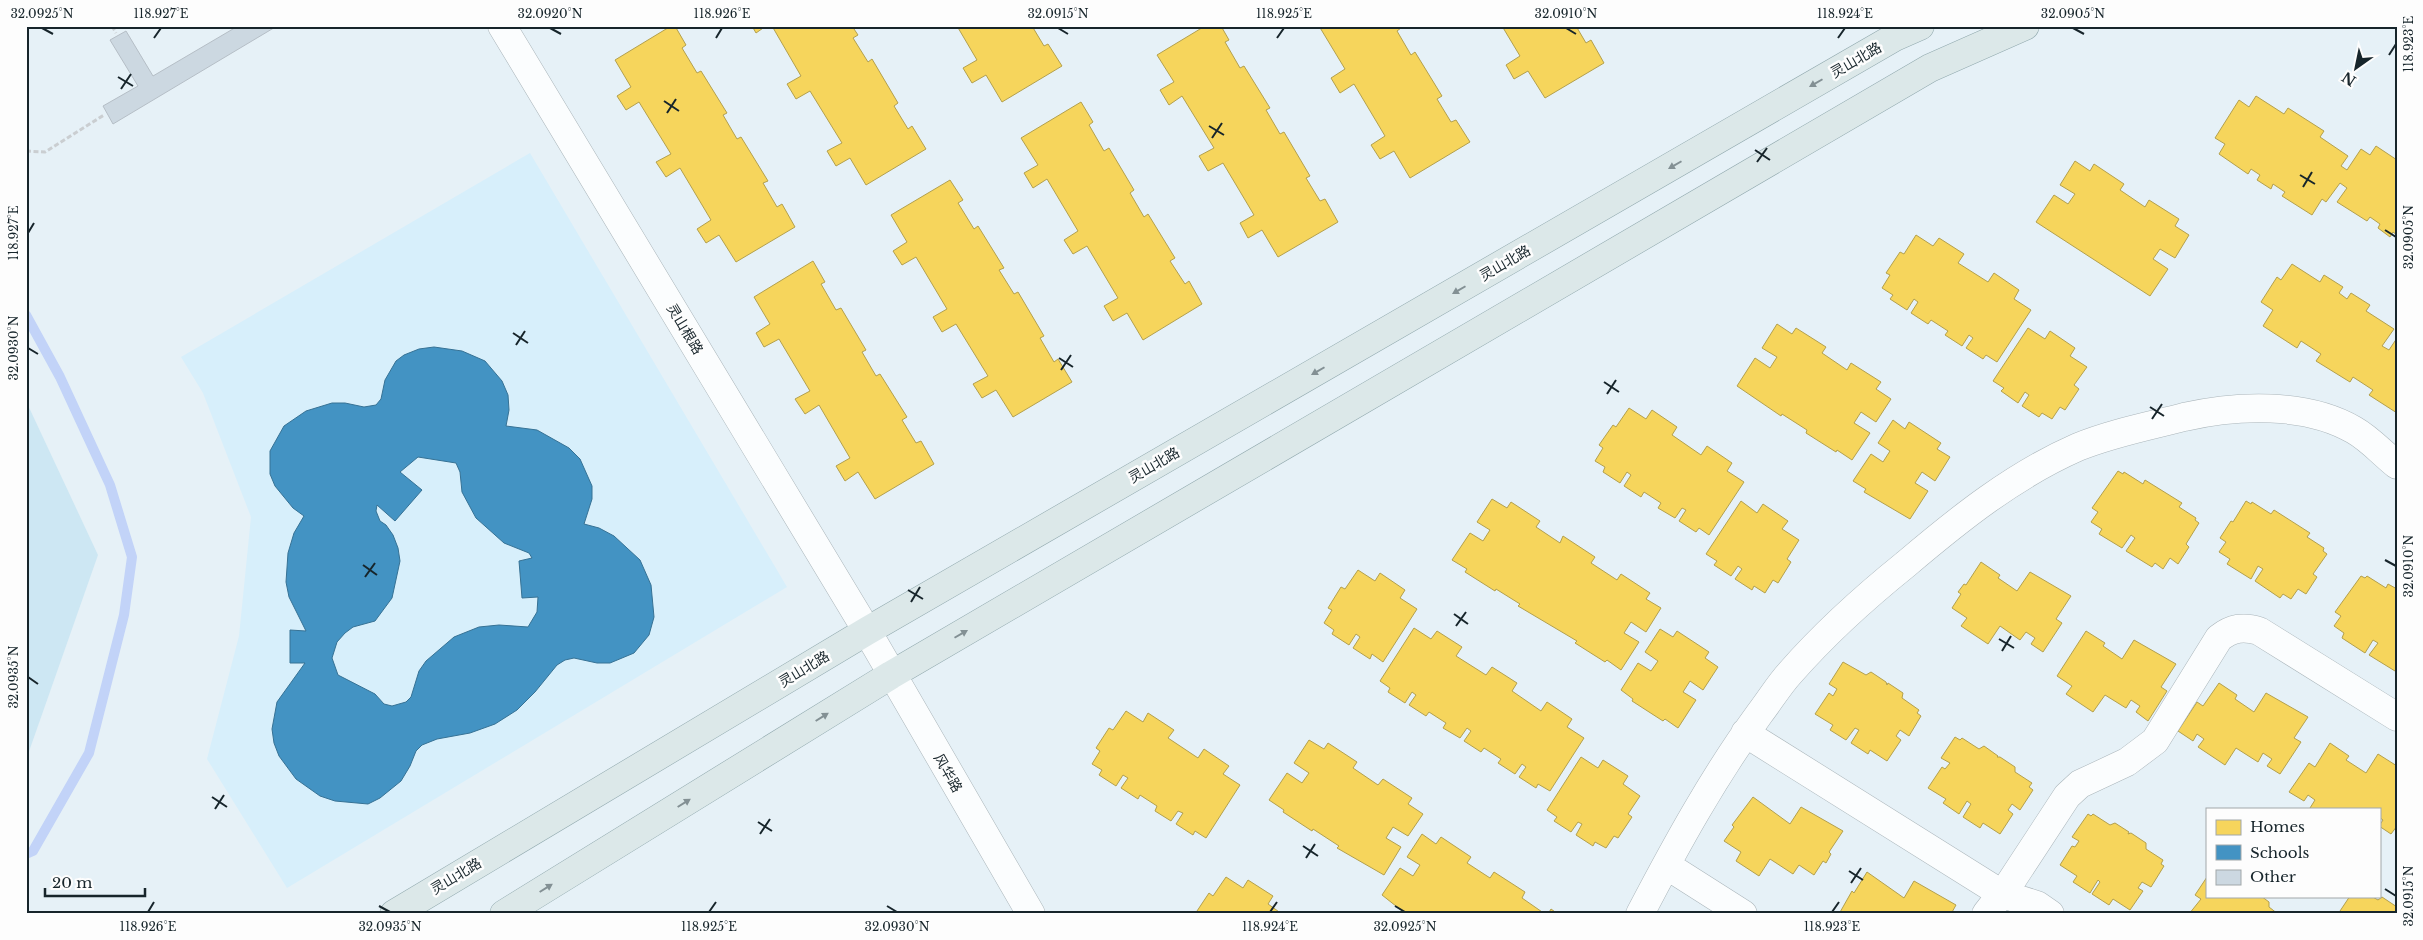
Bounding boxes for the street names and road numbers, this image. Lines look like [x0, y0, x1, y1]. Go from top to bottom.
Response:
street label: 灵山北路 [1827, 38, 1885, 82]
street label: 灵山北路 [1476, 241, 1534, 285]
street label: 灵山根路 [663, 300, 707, 358]
street label: 灵山北路 [1125, 443, 1183, 487]
street label: 灵山北路 [775, 647, 833, 691]
street label: 风华路 [930, 750, 966, 796]
street label: 灵山北路 [427, 854, 485, 898]

